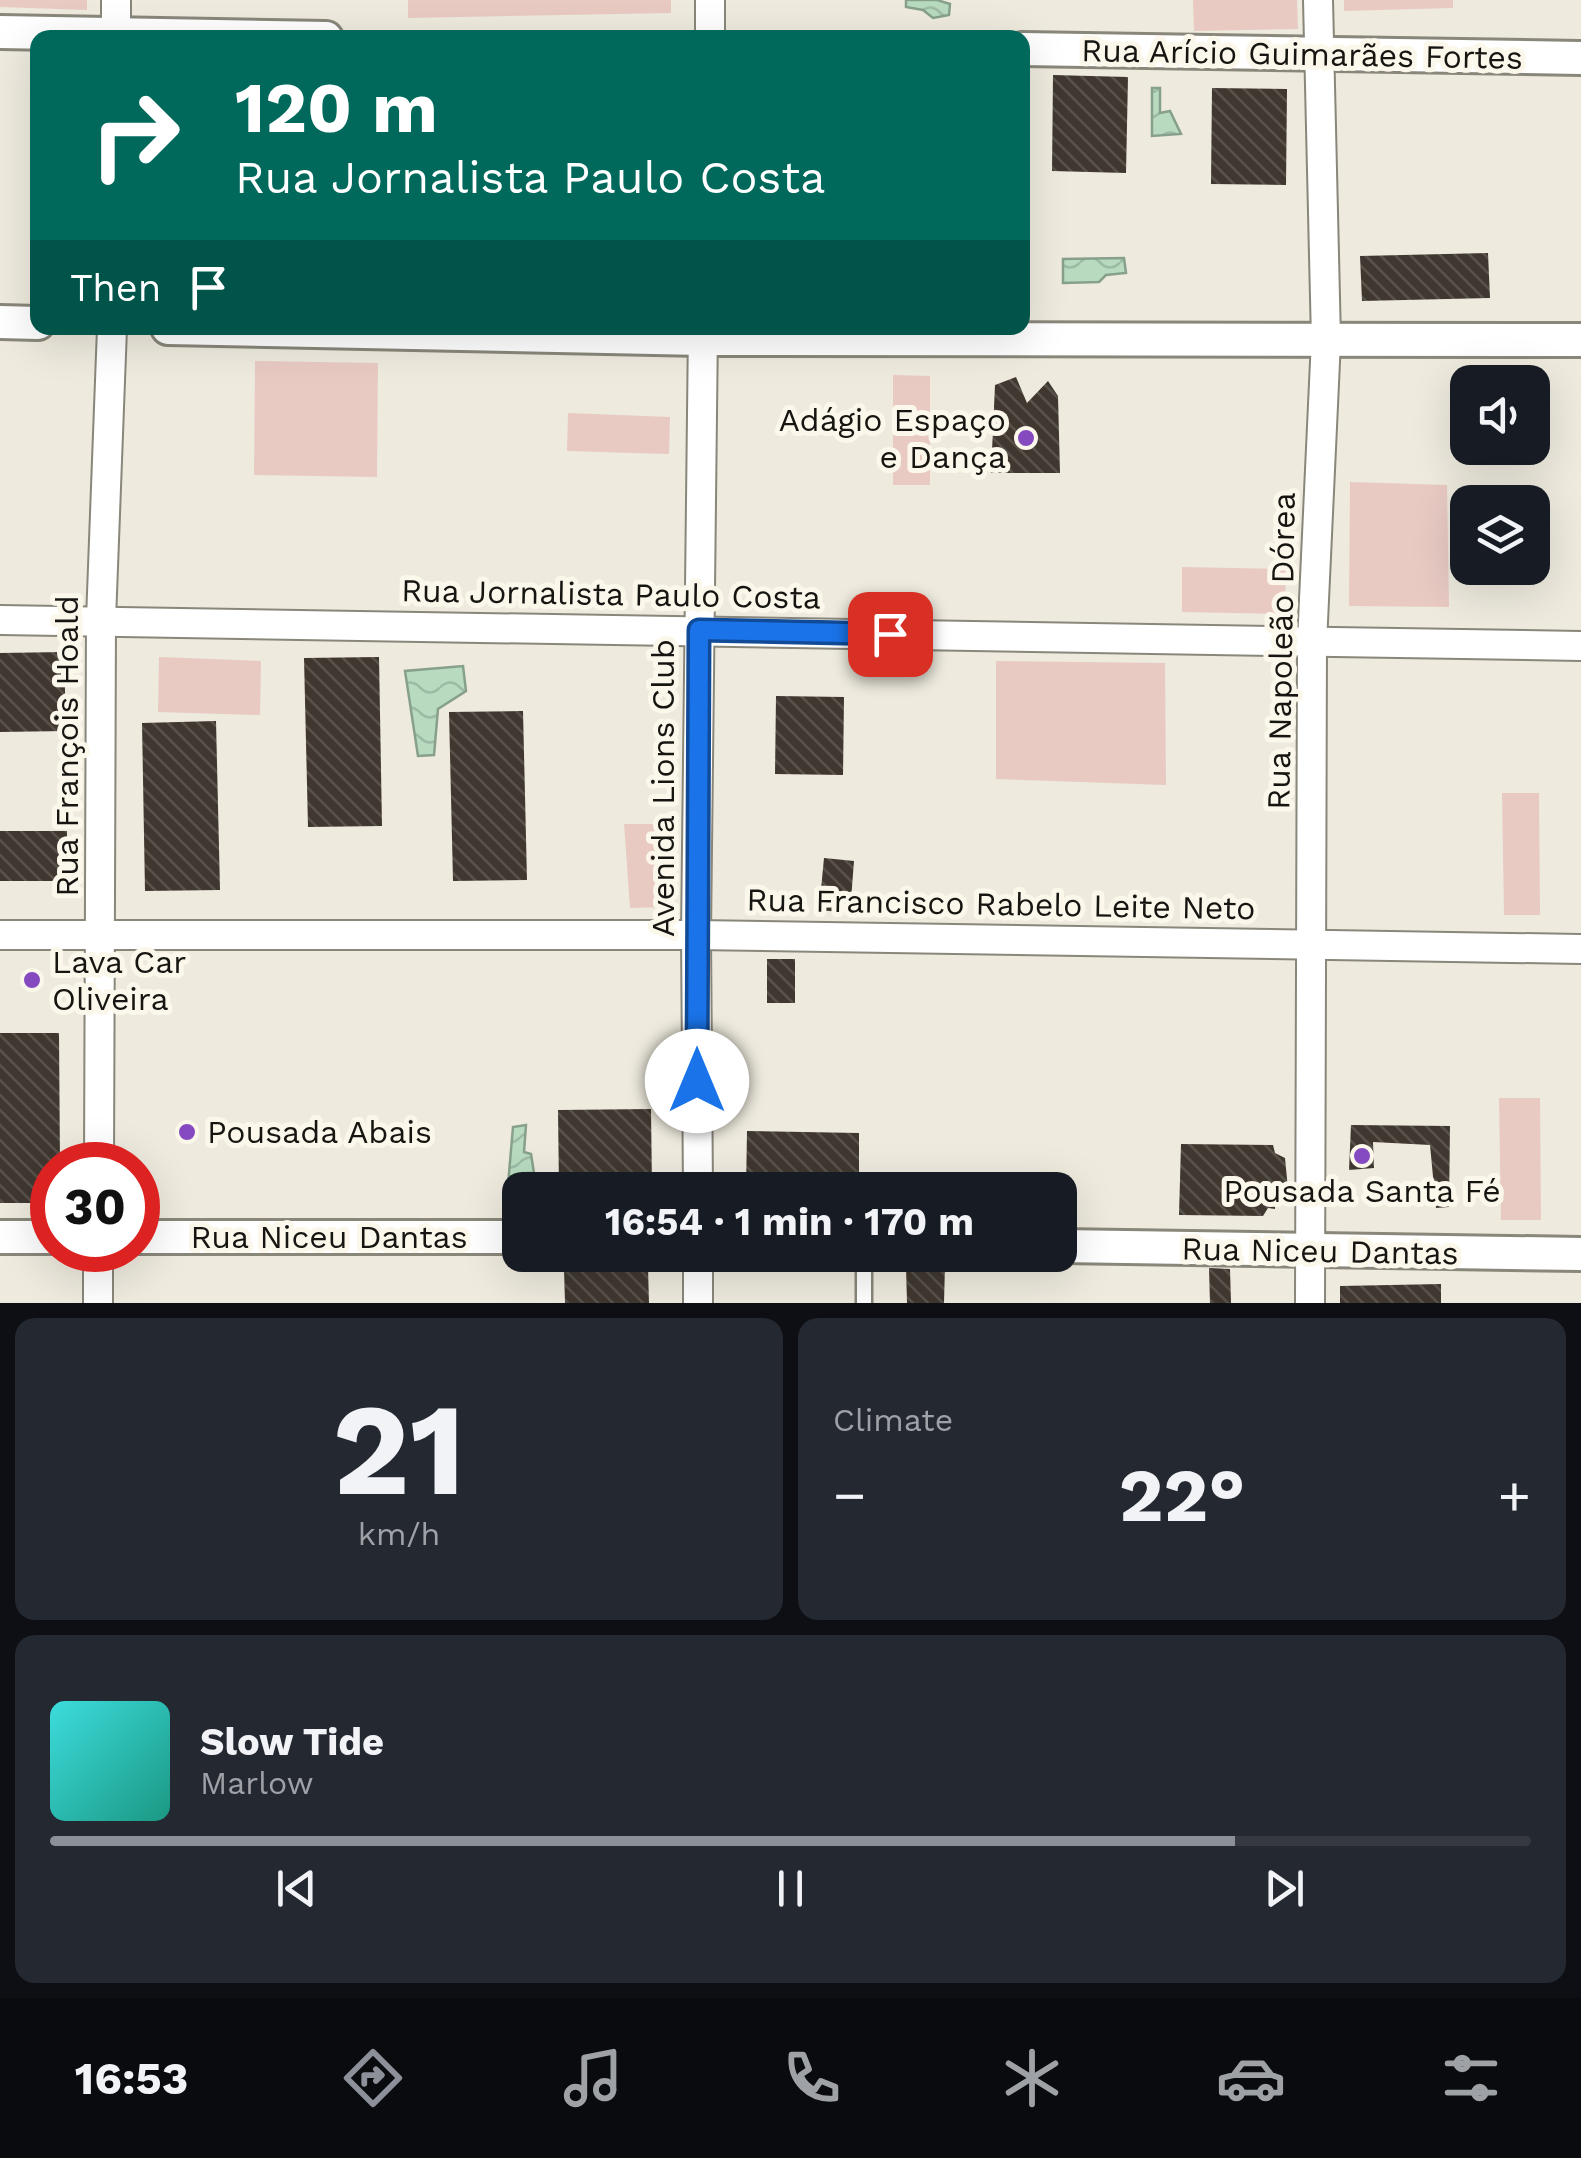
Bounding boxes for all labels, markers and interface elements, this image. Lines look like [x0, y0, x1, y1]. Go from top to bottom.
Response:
street label: Rua Arício Guimarães Fortes [1081, 31, 1523, 77]
text: 120 m [235, 67, 438, 149]
icon: right [70, 70, 200, 200]
text: Rua Jornalista Paulo Costa [235, 151, 826, 204]
icon: arrive [181, 260, 236, 315]
text: Then [70, 266, 161, 310]
map controls [1450, 365, 1550, 585]
button: sound [1450, 365, 1550, 465]
place label: Adágio Espaço e Dança [779, 401, 1006, 476]
marker: Adágio Espaço e Dança [1015, 427, 1037, 449]
button: layers [1450, 485, 1550, 585]
street label: Rua Napoleão Dórea [1259, 492, 1303, 810]
street label: Rua Jornalista Paulo Costa [401, 571, 821, 617]
pin [848, 592, 933, 677]
street label: Rua François Hoald [48, 595, 86, 897]
icon: arrive [863, 607, 918, 662]
street label: Avenida Lions Club [644, 639, 682, 937]
street label: Rua Francisco Rabelo Leite Neto [746, 881, 1256, 927]
place label: Lava Car Oliveira [52, 943, 186, 1018]
marker: Lava Car Oliveira [21, 969, 43, 991]
position arrow [645, 1029, 749, 1133]
place label: Pousada Abais [207, 1113, 432, 1151]
marker: Pousada Abais [176, 1121, 198, 1143]
speed limit sign: 30 [30, 1142, 160, 1272]
marker: Pousada Santa Fé [1351, 1145, 1373, 1167]
place label: Pousada Santa Fé [1223, 1172, 1501, 1210]
text: 16:54 · 1 min · 170 m [605, 1200, 974, 1244]
street label: Rua Niceu Dantas [190, 1218, 468, 1256]
street label: Rua Niceu Dantas [1181, 1230, 1459, 1272]
text: 21 [332, 1373, 466, 1526]
text: Climate [833, 1401, 953, 1439]
text: 22° [1119, 1451, 1245, 1539]
text: − [833, 1463, 866, 1527]
text: + [1498, 1463, 1531, 1527]
text: km/h [358, 1515, 440, 1553]
text: Slow Tide [200, 1720, 384, 1764]
text: Marlow [200, 1764, 314, 1802]
icon: previous [269, 1861, 324, 1916]
icon: pause [763, 1861, 818, 1916]
icon: next [1257, 1861, 1312, 1916]
icon: directions [338, 2043, 408, 2113]
icon: music [558, 2043, 628, 2113]
icon: phone [777, 2043, 847, 2113]
icon: climate [997, 2043, 1067, 2113]
icon: car [1216, 2043, 1286, 2113]
icon: filters [1436, 2043, 1506, 2113]
text: 16:53 [75, 2052, 188, 2105]

